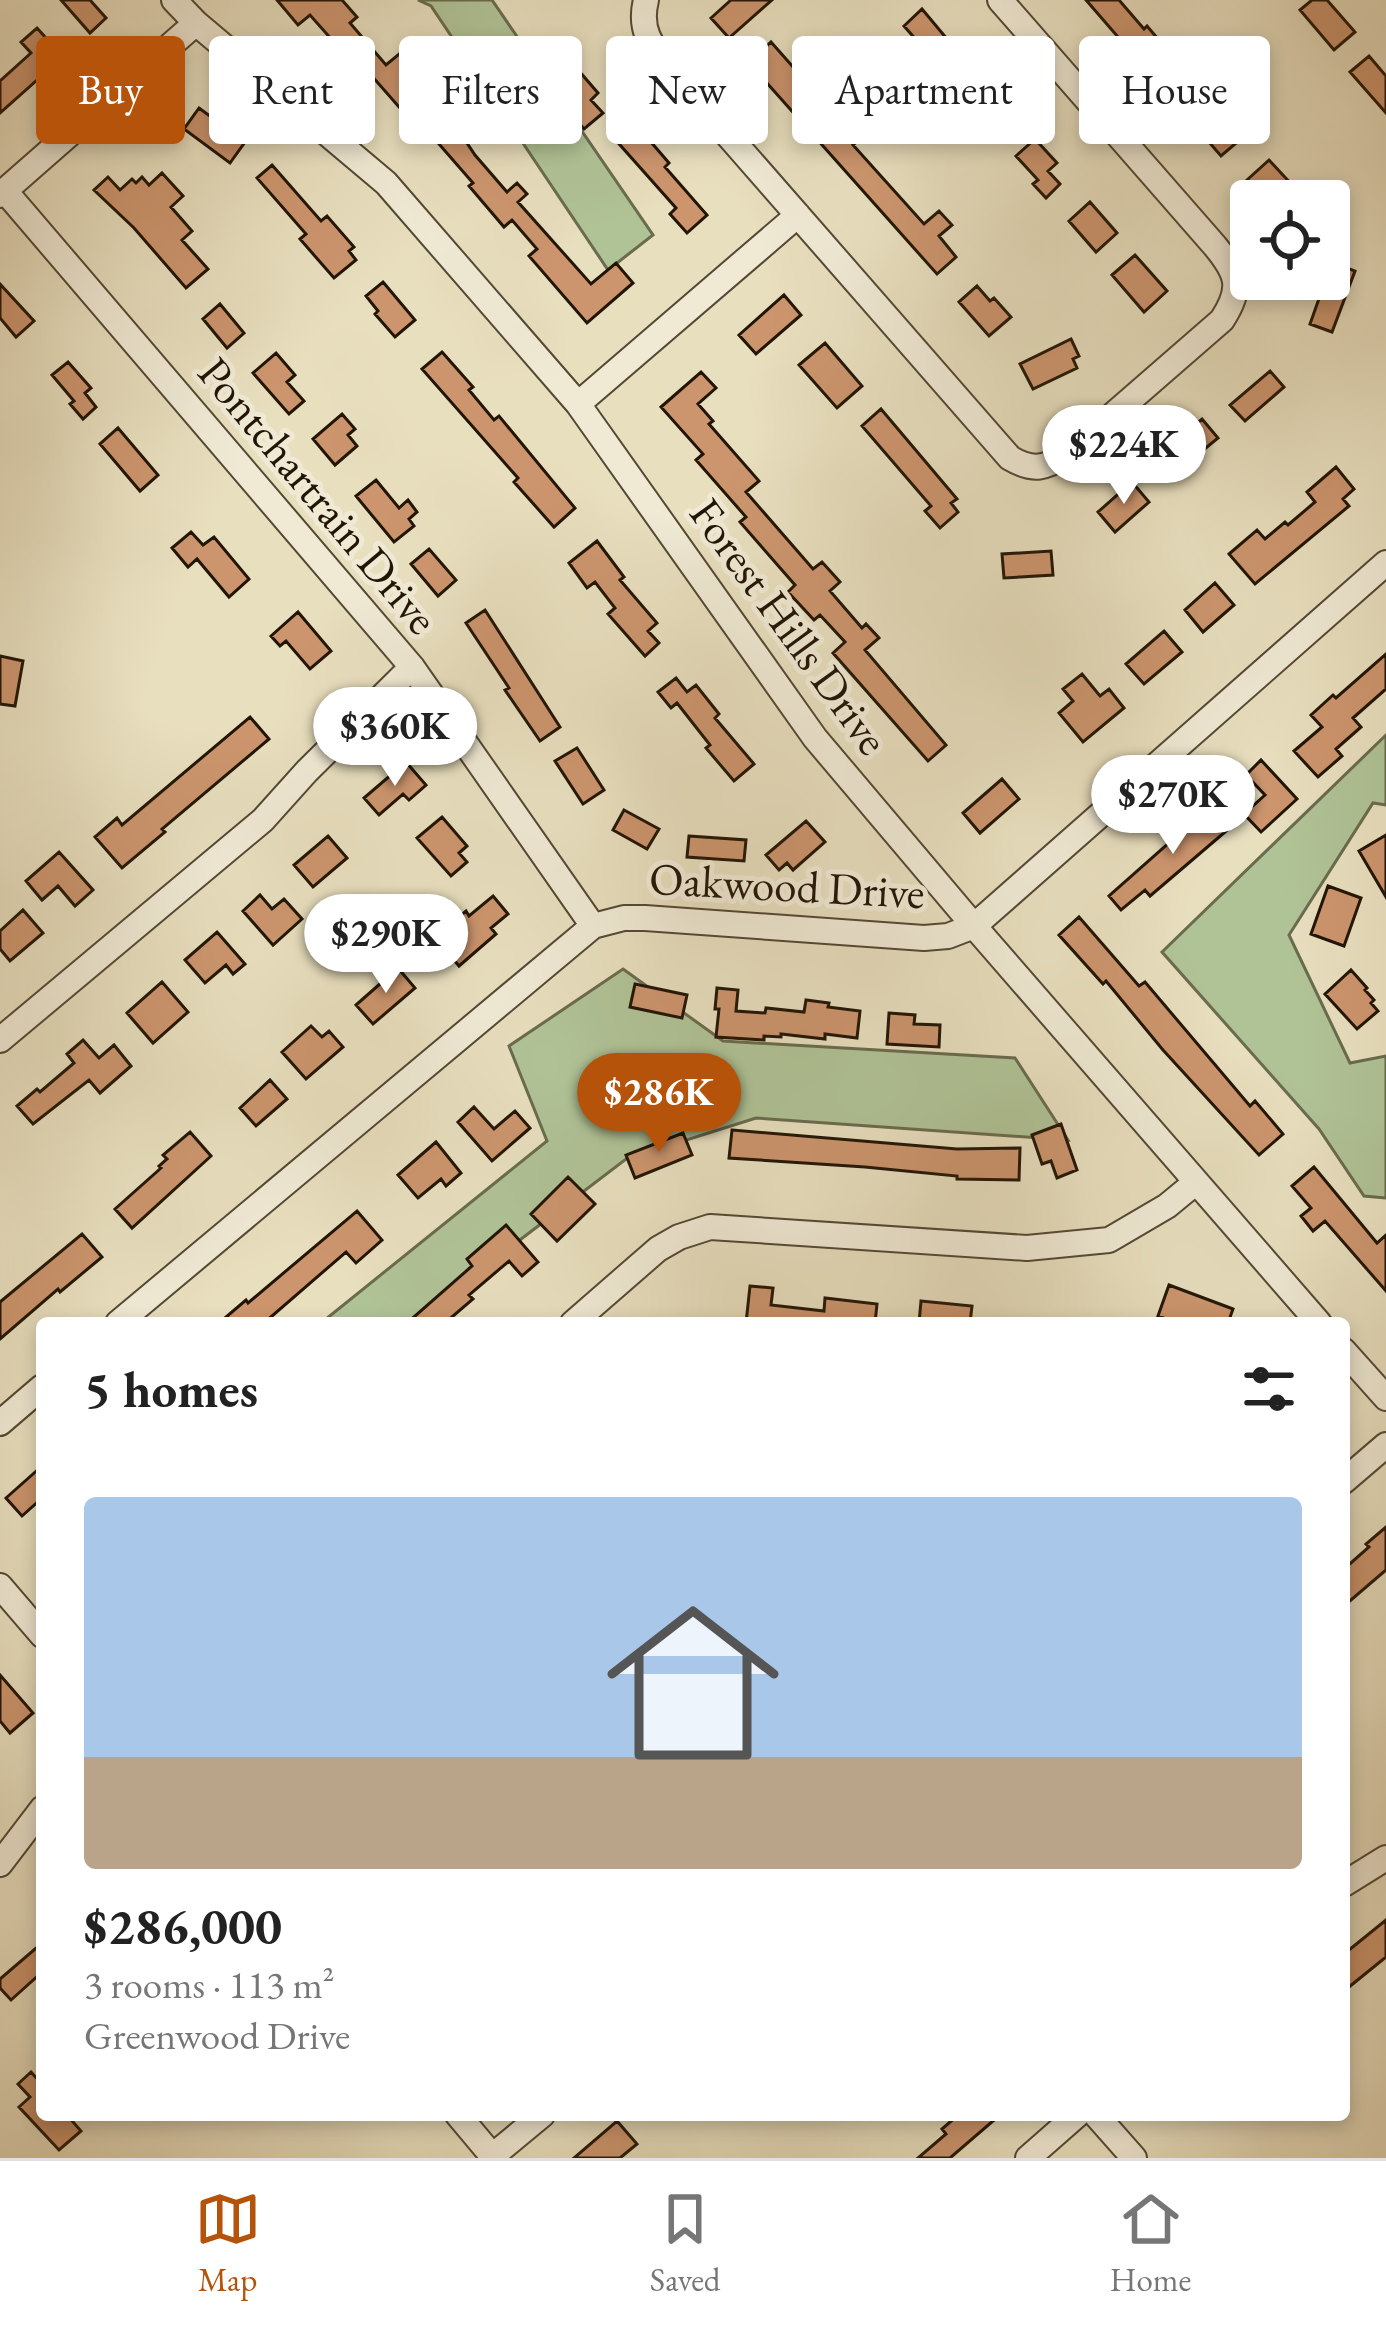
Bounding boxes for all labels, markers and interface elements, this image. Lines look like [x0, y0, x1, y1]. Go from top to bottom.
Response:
chip: Buy [36, 36, 185, 144]
chip: Rent [209, 36, 375, 144]
chip: Filters [399, 36, 582, 144]
chip: New [606, 36, 768, 144]
chip: Apartment [792, 36, 1055, 144]
chip: House [1079, 36, 1270, 144]
map controls [1230, 180, 1350, 300]
button: locate [1230, 180, 1350, 300]
street label: Pontchartrain Drive [186, 344, 452, 646]
pin: $224K [1040, 405, 1208, 507]
text: $224K [1069, 418, 1179, 469]
street label: Forest Hills Drive [678, 486, 902, 766]
pin: $360K [311, 687, 479, 789]
text: $360K [340, 700, 450, 751]
pin: $270K [1089, 755, 1257, 857]
text: $270K [1118, 768, 1228, 819]
street label: Oakwood Drive [648, 849, 926, 921]
pin: $290K [302, 894, 470, 996]
text: $290K [331, 907, 441, 958]
pin: $286K [575, 1053, 743, 1155]
text: $286K [604, 1066, 714, 1117]
text: 5 homes [84, 1356, 258, 1422]
icon: filters [1236, 1356, 1302, 1422]
icon: home [585, 1575, 801, 1791]
text: $286,000 [84, 1893, 282, 1959]
text: 3 rooms · 113 m² [84, 1959, 335, 2010]
text: Greenwood Drive [84, 2010, 350, 2061]
tab: Map [195, 2186, 261, 2301]
tab: Saved [650, 2186, 721, 2301]
tab: Home [1110, 2186, 1191, 2301]

